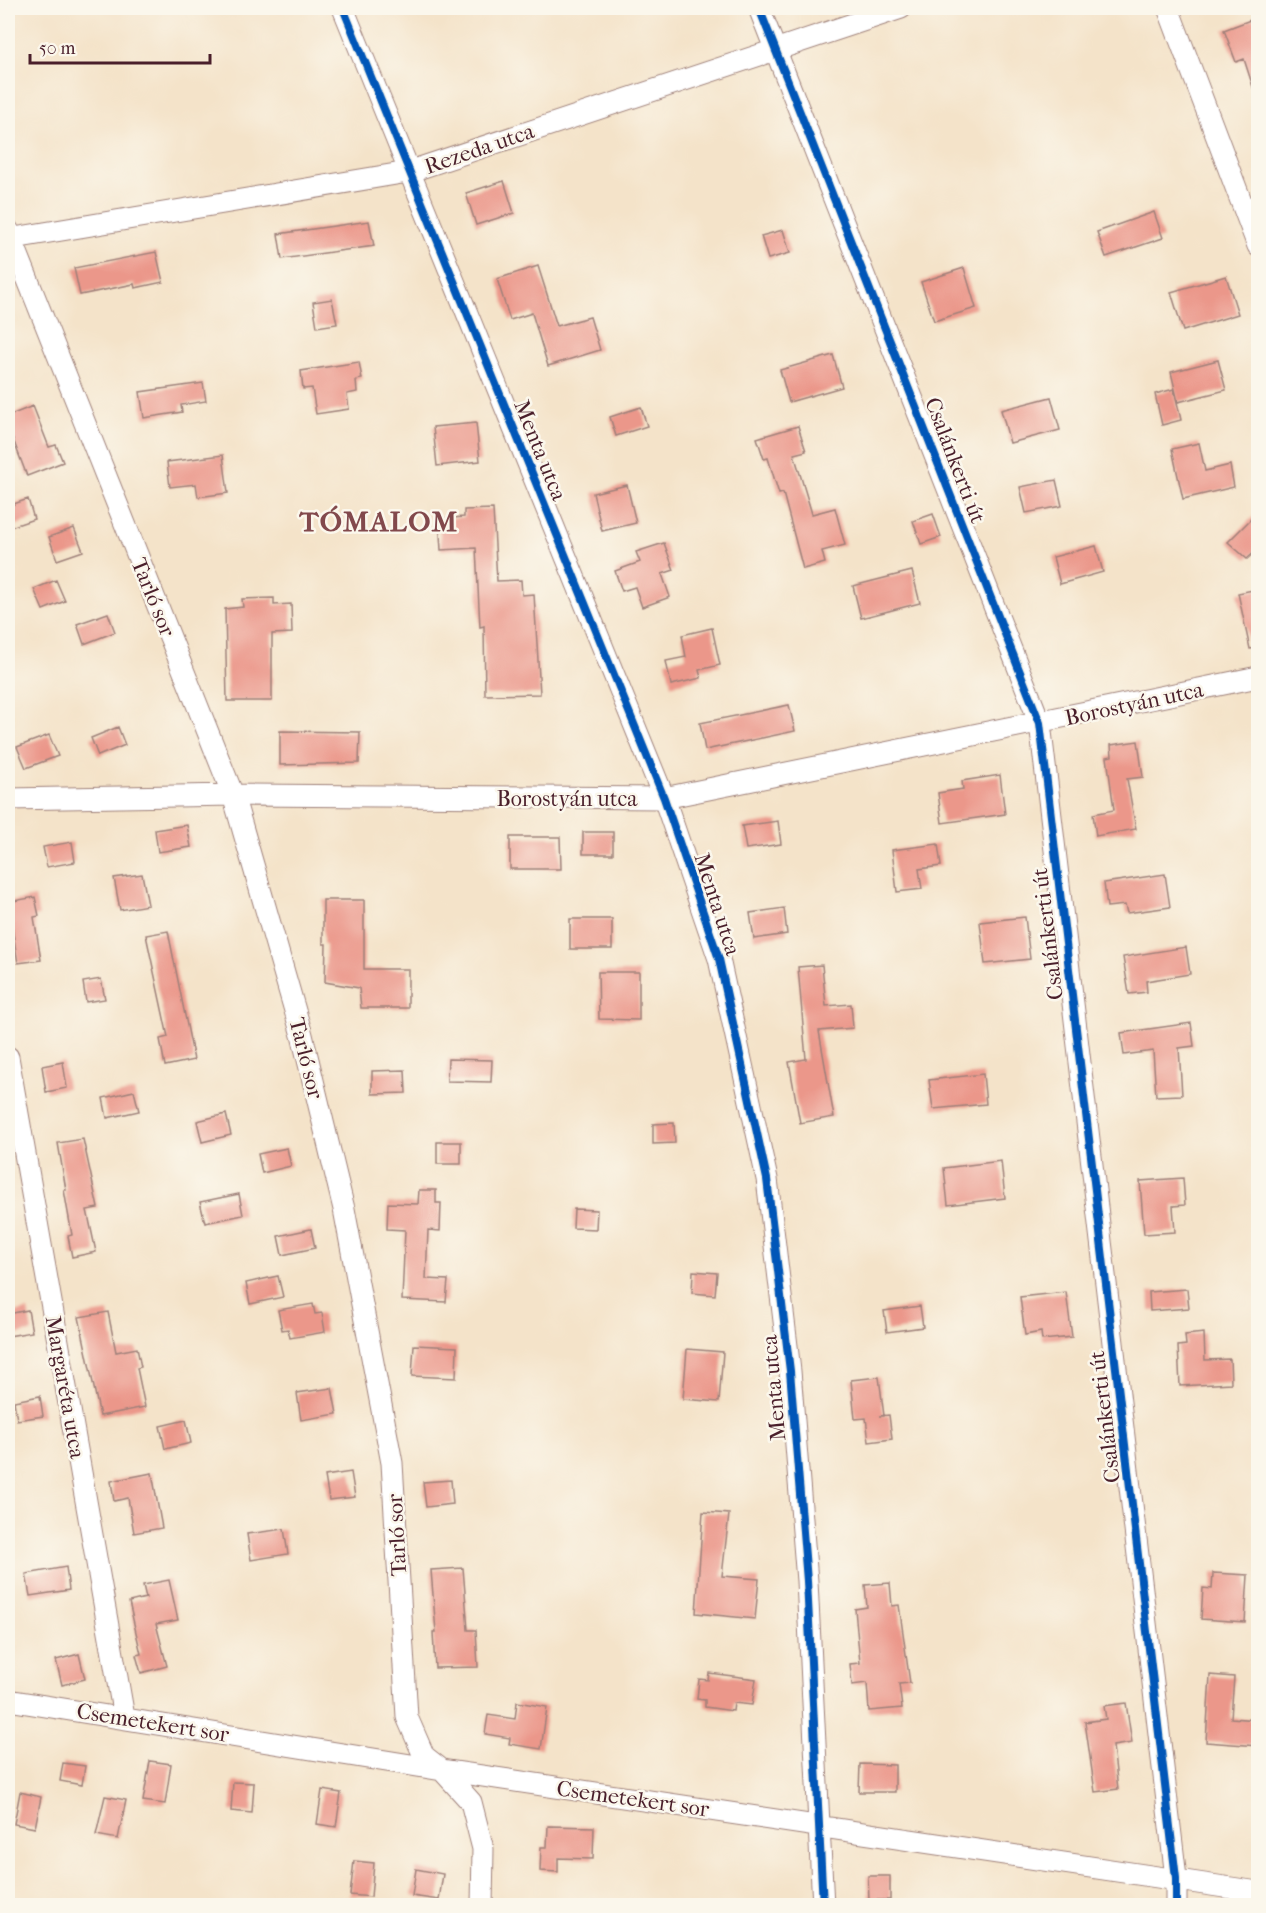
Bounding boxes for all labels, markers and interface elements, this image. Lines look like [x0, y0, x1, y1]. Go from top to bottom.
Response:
scale bar [30, 27, 210, 65]
text: 50 m [39, 38, 76, 59]
street label: Rezeda utca [421, 118, 538, 180]
street label: Csalánkerti út [919, 394, 991, 527]
street label: Menta utca [508, 396, 572, 505]
district label: TÓMALOM [298, 505, 459, 538]
street label: Tarló sor [126, 554, 181, 641]
street label: Borostyán utca [1063, 676, 1207, 731]
street label: Borostyán utca [497, 786, 638, 812]
street label: Menta utca [688, 850, 746, 960]
street label: Csalánkerti út [1027, 866, 1069, 1001]
street label: Tarló sor [283, 1015, 329, 1102]
street label: Margaréta utca [40, 1314, 91, 1461]
street label: Menta utca [756, 1333, 792, 1442]
street label: Csalánkerti út [1084, 1349, 1126, 1484]
street label: Tarló sor [382, 1492, 412, 1577]
street label: Csemetekert sor [75, 1698, 232, 1748]
street label: Csemetekert sor [555, 1775, 712, 1823]

